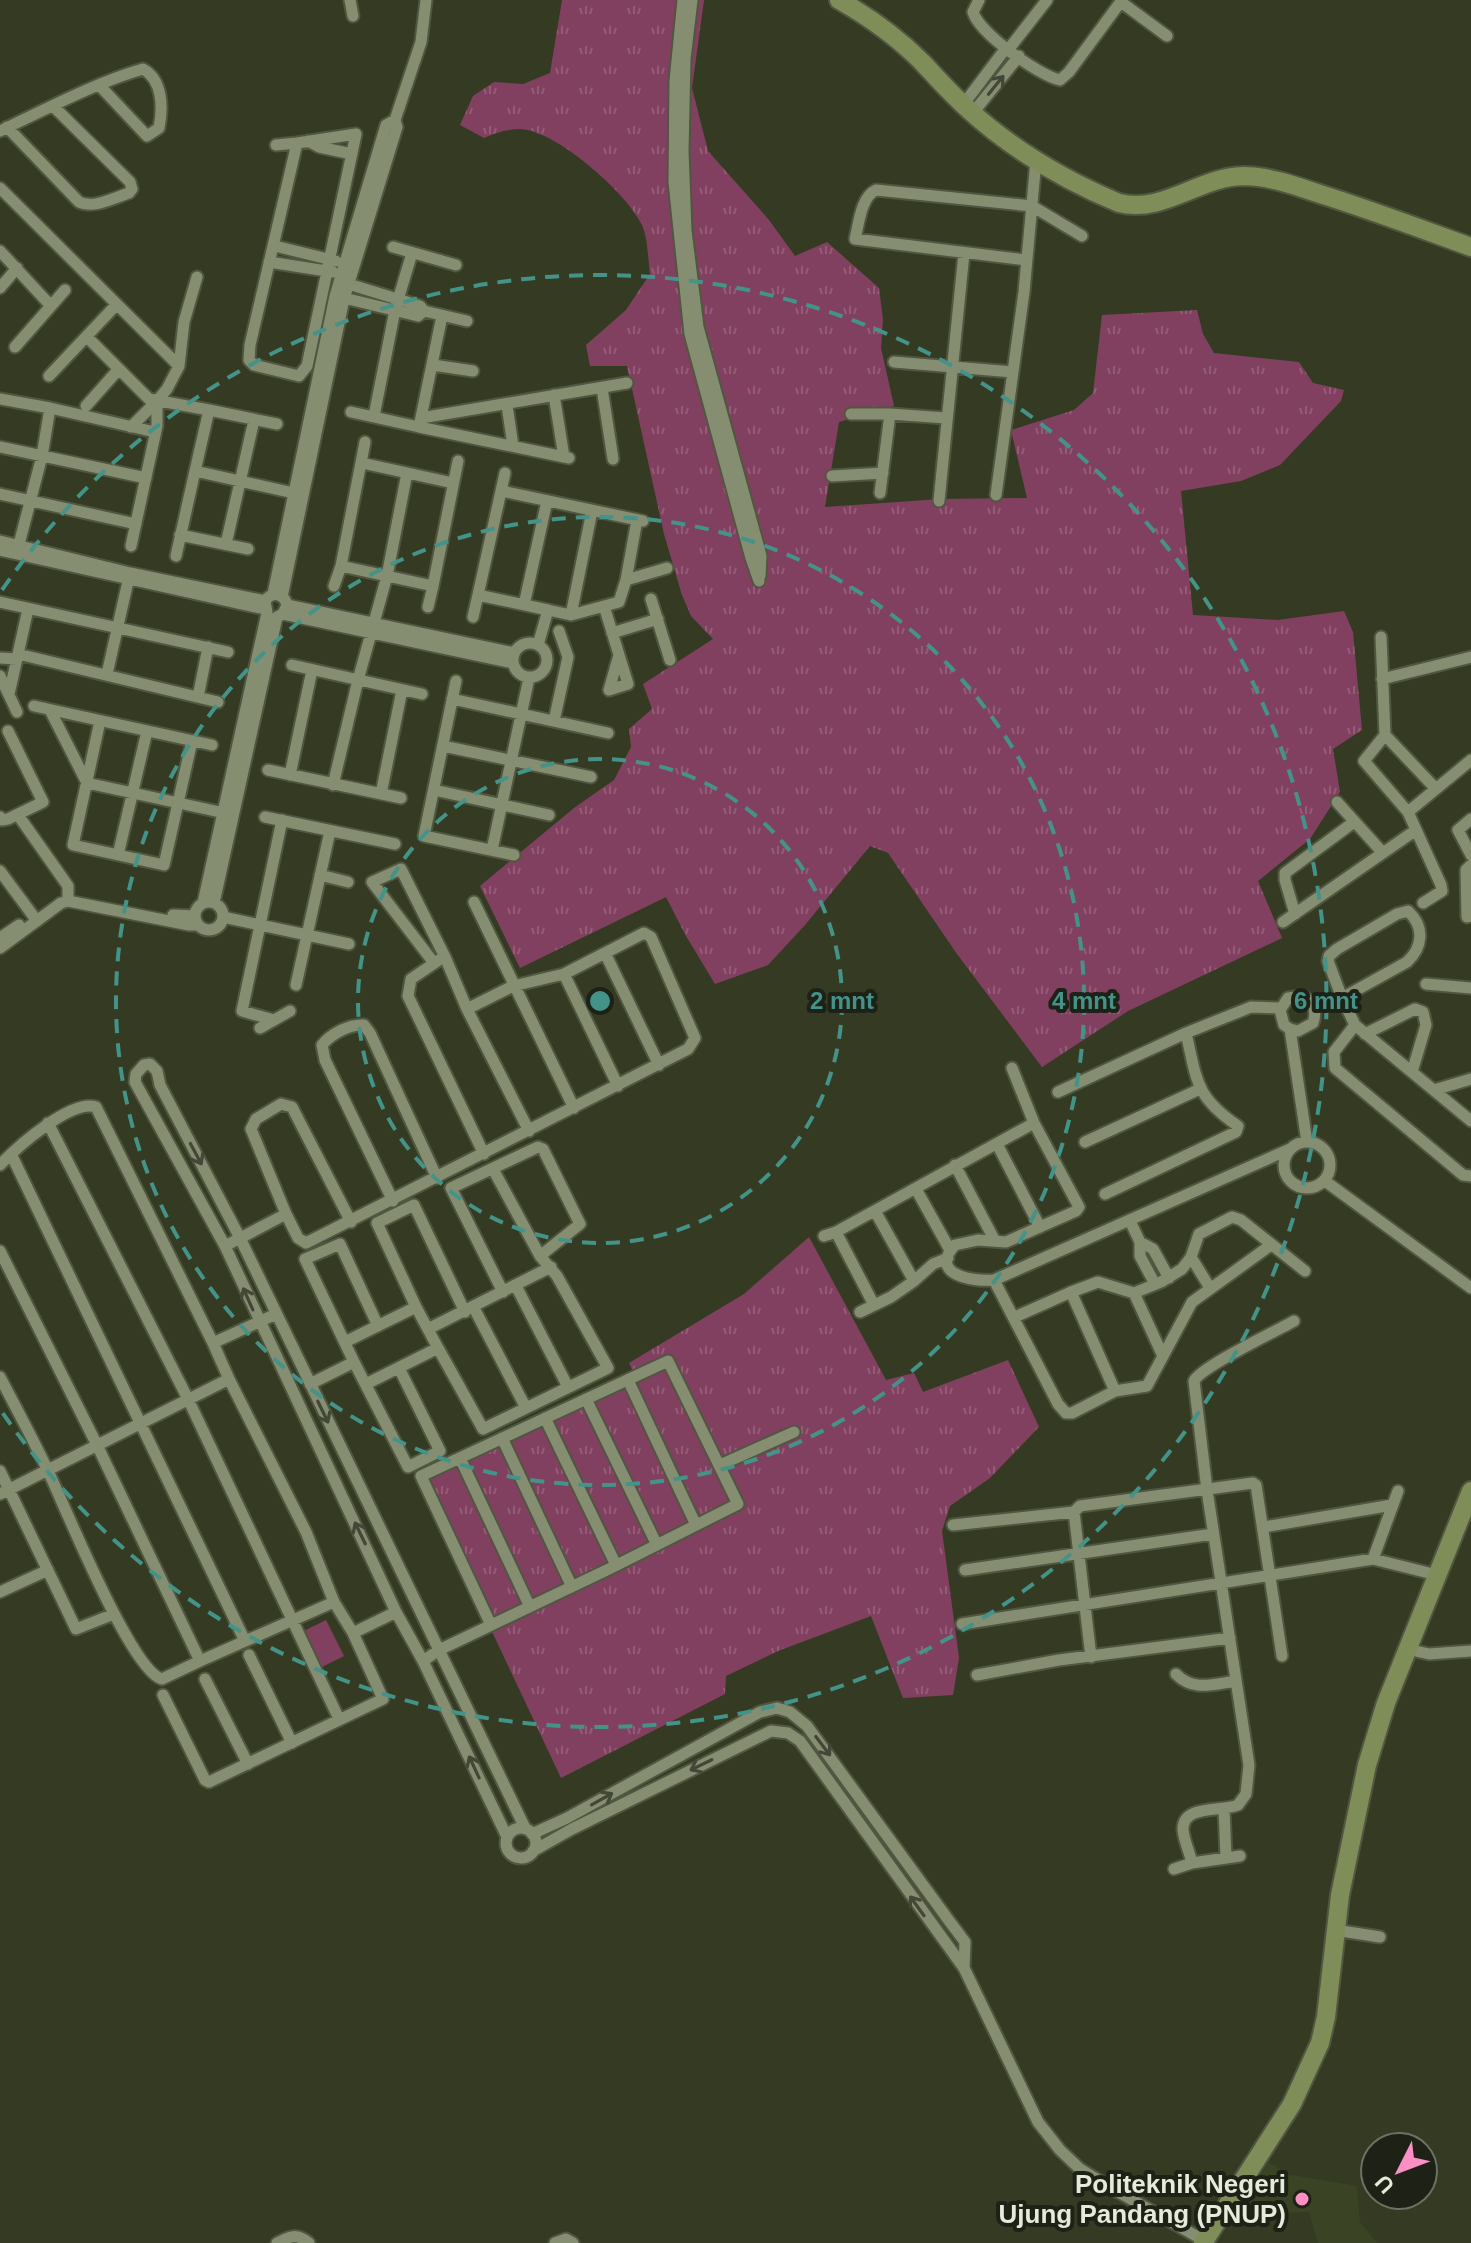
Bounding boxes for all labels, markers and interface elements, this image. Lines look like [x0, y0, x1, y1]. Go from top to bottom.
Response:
one-way arrow [987, 75, 1004, 96]
centre of rings [586, 987, 614, 1015]
text: 2 mnt [810, 987, 874, 1014]
text: 4 mnt [1052, 987, 1116, 1014]
text: 6 mnt [1294, 987, 1358, 1014]
one-way arrow [189, 1141, 205, 1165]
one-way arrow [240, 1287, 255, 1311]
one-way arrow [316, 1400, 331, 1424]
one-way arrow [352, 1522, 367, 1546]
one-way arrow [814, 1734, 831, 1756]
one-way arrow [466, 1755, 481, 1779]
one-way arrow [689, 1758, 713, 1773]
one-way arrow [589, 1791, 613, 1807]
one-way arrow [909, 1895, 925, 1917]
north arrow [1359, 2131, 1439, 2211]
place label: Politeknik Negeri Ujung Pandang (PNUP) [999, 2169, 1286, 2229]
text: U [1370, 2170, 1399, 2198]
marker: Politeknik Negeri Ujung Pandang (PNUP) [1293, 2190, 1311, 2208]

